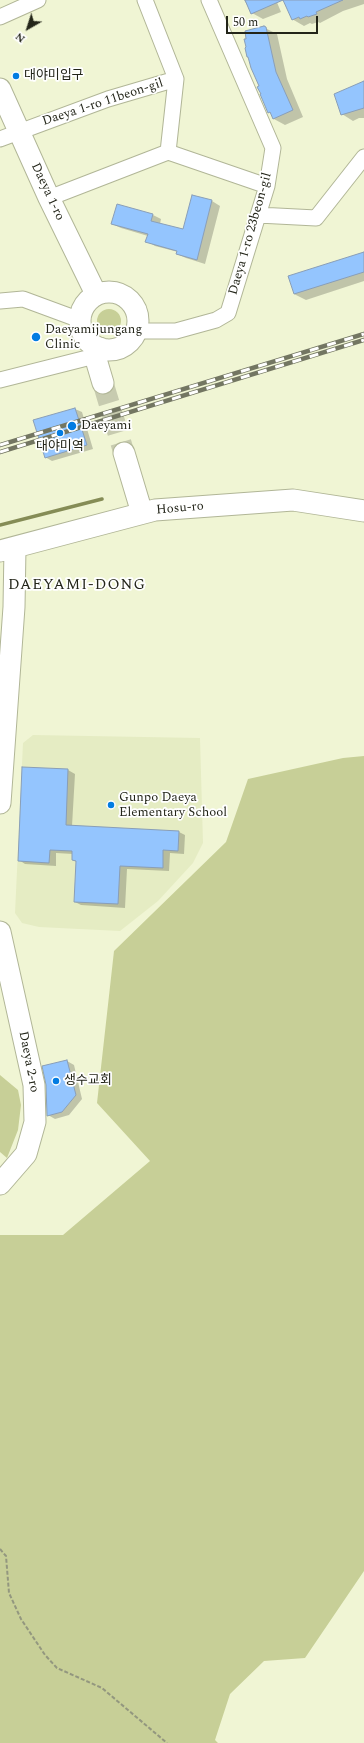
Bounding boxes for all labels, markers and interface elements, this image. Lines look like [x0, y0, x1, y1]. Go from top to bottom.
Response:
north arrow [8, 8, 48, 48]
scale bar [228, 8, 320, 34]
text: 50 m [233, 13, 258, 32]
text: N [11, 28, 29, 47]
place label: 대야미입구 [24, 68, 84, 84]
marker: 대야미입구 [11, 71, 21, 81]
street label: Daeya 1-ro 11beon-gil [40, 76, 166, 130]
street label: Daeya 1-ro [27, 161, 67, 223]
street label: Daeya 1-ro 23beon-gil [226, 171, 276, 297]
place label: Daeyamijungang Clinic [45, 322, 142, 353]
marker: Daeyamijungang Clinic [30, 331, 42, 343]
place label: Daeyami [81, 418, 132, 434]
marker: Daeyami [66, 420, 78, 432]
marker: 대야미역 [55, 428, 65, 438]
place label: 대야미역 [36, 439, 84, 455]
street label: Hosu-ro [156, 499, 204, 519]
district label: DAEYAMI-DONG [8, 577, 146, 595]
place label: Gunpo Daeya Elementary School [119, 790, 227, 821]
marker: Gunpo Daeya Elementary School [106, 800, 116, 810]
street label: Daeya 2-ro [14, 1030, 42, 1094]
place label: 생수교회 [64, 1073, 112, 1089]
marker: 생수교회 [51, 1076, 61, 1086]

